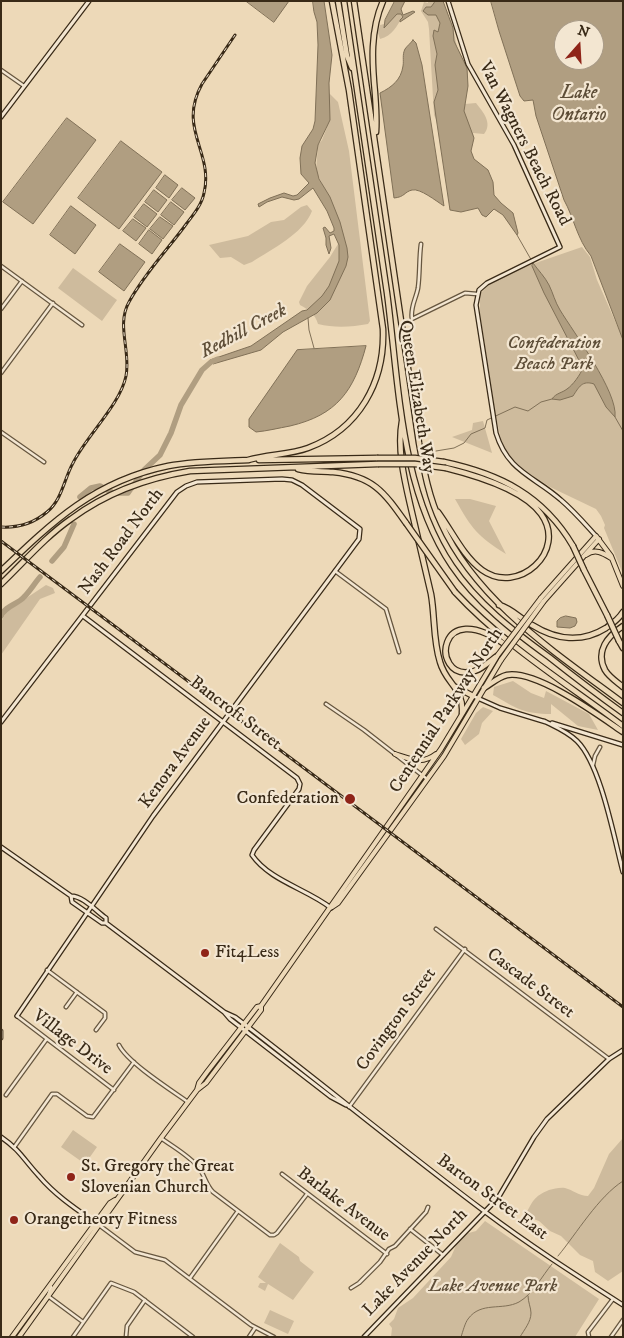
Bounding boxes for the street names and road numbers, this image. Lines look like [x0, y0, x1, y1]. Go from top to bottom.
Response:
street label: Van Wagners Beach Road [473, 58, 575, 230]
street label: Queen Elizabeth Way [393, 319, 439, 475]
street label: Nash Road North [75, 485, 169, 599]
street label: Centennial Parkway North [386, 624, 508, 798]
street label: Bancroft Street [185, 672, 285, 756]
street label: Kenora Avenue [136, 713, 216, 813]
street label: Cascade Street [482, 944, 578, 1024]
street label: Covington Street [352, 964, 442, 1076]
street label: Village Drive [28, 1006, 116, 1080]
street label: Barton Street East [432, 1150, 552, 1246]
street label: Barlake Avenue [292, 1163, 394, 1247]
street label: Lake Avenue North [359, 1205, 473, 1321]

